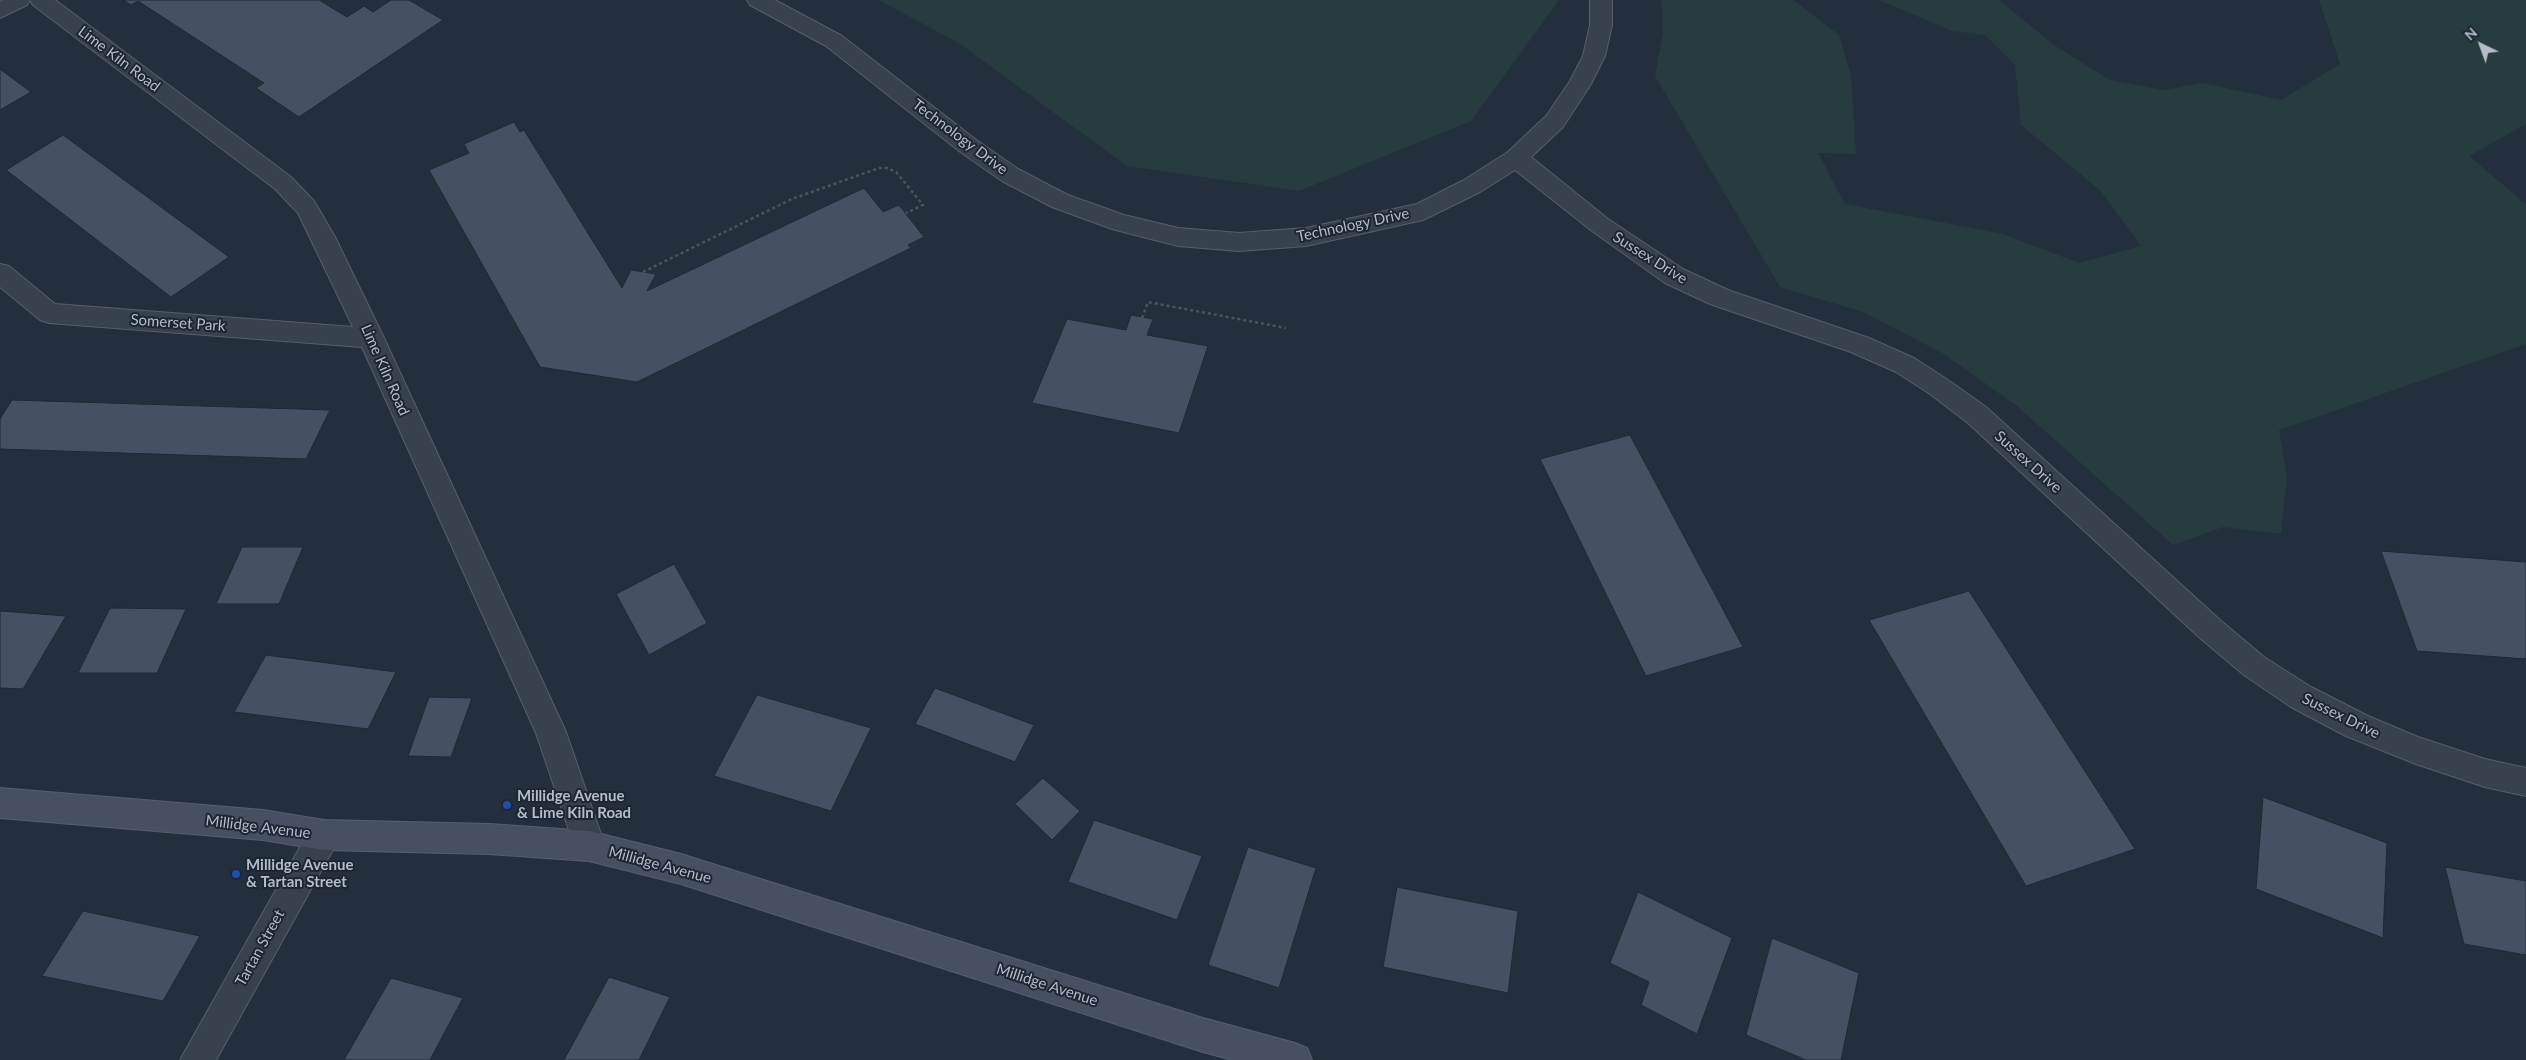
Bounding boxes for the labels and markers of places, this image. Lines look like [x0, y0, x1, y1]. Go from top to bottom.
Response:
place label: Millidge Avenue & Lime Kiln Road [517, 787, 631, 822]
marker: Millidge Avenue & Lime Kiln Road [501, 799, 513, 811]
place label: Millidge Avenue & Tartan Street [246, 856, 354, 891]
marker: Millidge Avenue & Tartan Street [230, 868, 242, 880]

